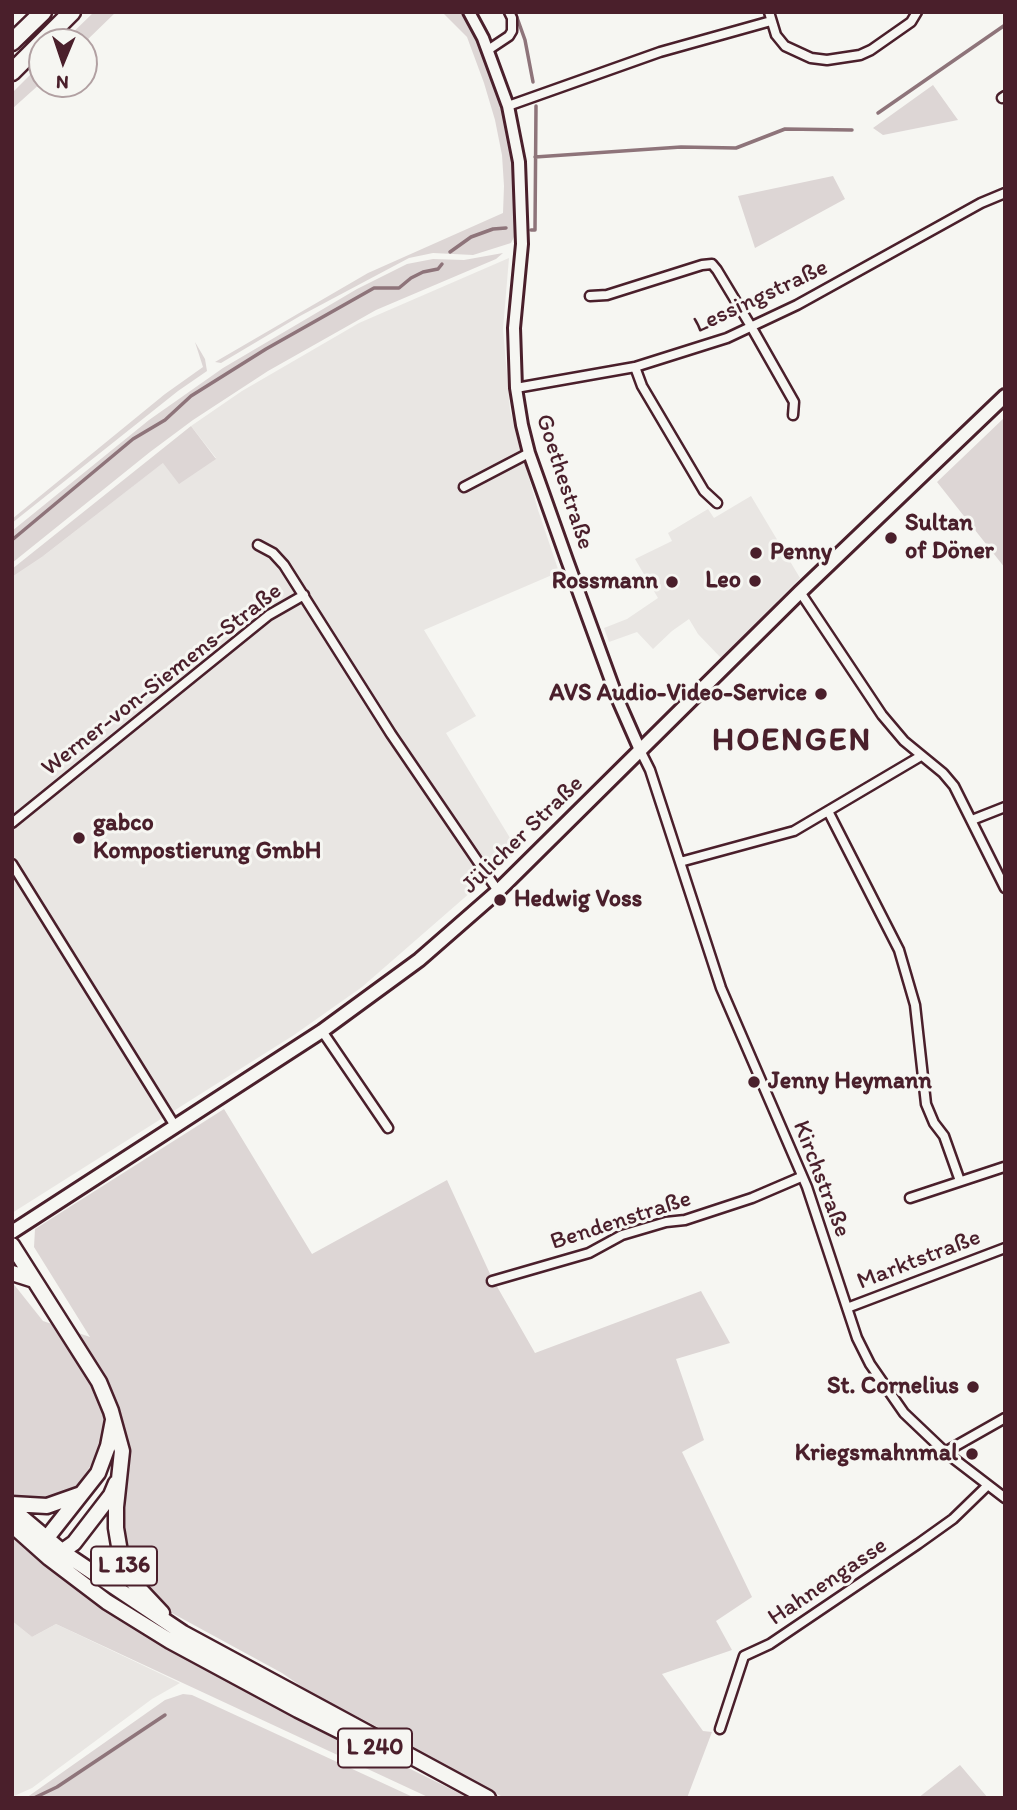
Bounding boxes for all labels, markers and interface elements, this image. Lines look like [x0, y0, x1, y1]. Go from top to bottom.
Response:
north arrow [28, 28, 98, 98]
text: N [56, 71, 69, 94]
street label: Lessingstraße [689, 253, 833, 341]
street label: Goethestraße [529, 411, 599, 553]
place label: Sultan of Döner [905, 510, 994, 566]
marker: Sultan of Döner [883, 530, 899, 546]
place label: Penny [770, 539, 832, 567]
marker: Penny [748, 545, 764, 561]
place label: Leo [705, 567, 741, 595]
place label: Rossmann [552, 568, 658, 596]
marker: Leo [747, 573, 763, 589]
marker: Rossmann [664, 574, 680, 590]
street label: Werner-von-Siemens-Straße [36, 577, 288, 783]
place label: AVS Audio-Video-Service [549, 680, 807, 708]
marker: AVS Audio-Video-Service [813, 686, 829, 702]
district label: HOENGEN [713, 723, 871, 761]
street label: Jülicher Straße [456, 770, 590, 900]
place label: gabco Kompostierung GmbH [93, 810, 321, 866]
marker: gabco Kompostierung GmbH [71, 830, 87, 846]
place label: Hedwig Voss [514, 886, 642, 914]
marker: Hedwig Voss [492, 892, 508, 908]
place label: Jenny Heymann [768, 1068, 932, 1096]
marker: Jenny Heymann [746, 1074, 762, 1090]
street label: Kirchstraße [786, 1117, 856, 1241]
street label: Bendenstraße [547, 1185, 695, 1257]
street label: Marktstraße [853, 1223, 985, 1297]
place label: St. Cornelius [827, 1373, 959, 1401]
marker: St. Cornelius [965, 1379, 981, 1395]
place label: Kriegsmahnmal [795, 1440, 958, 1468]
marker: Kriegsmahnmal [964, 1446, 980, 1462]
street label: Hahnengasse [763, 1532, 893, 1632]
road number: L 136 [91, 1546, 157, 1586]
road number: L 240 [338, 1728, 412, 1768]

